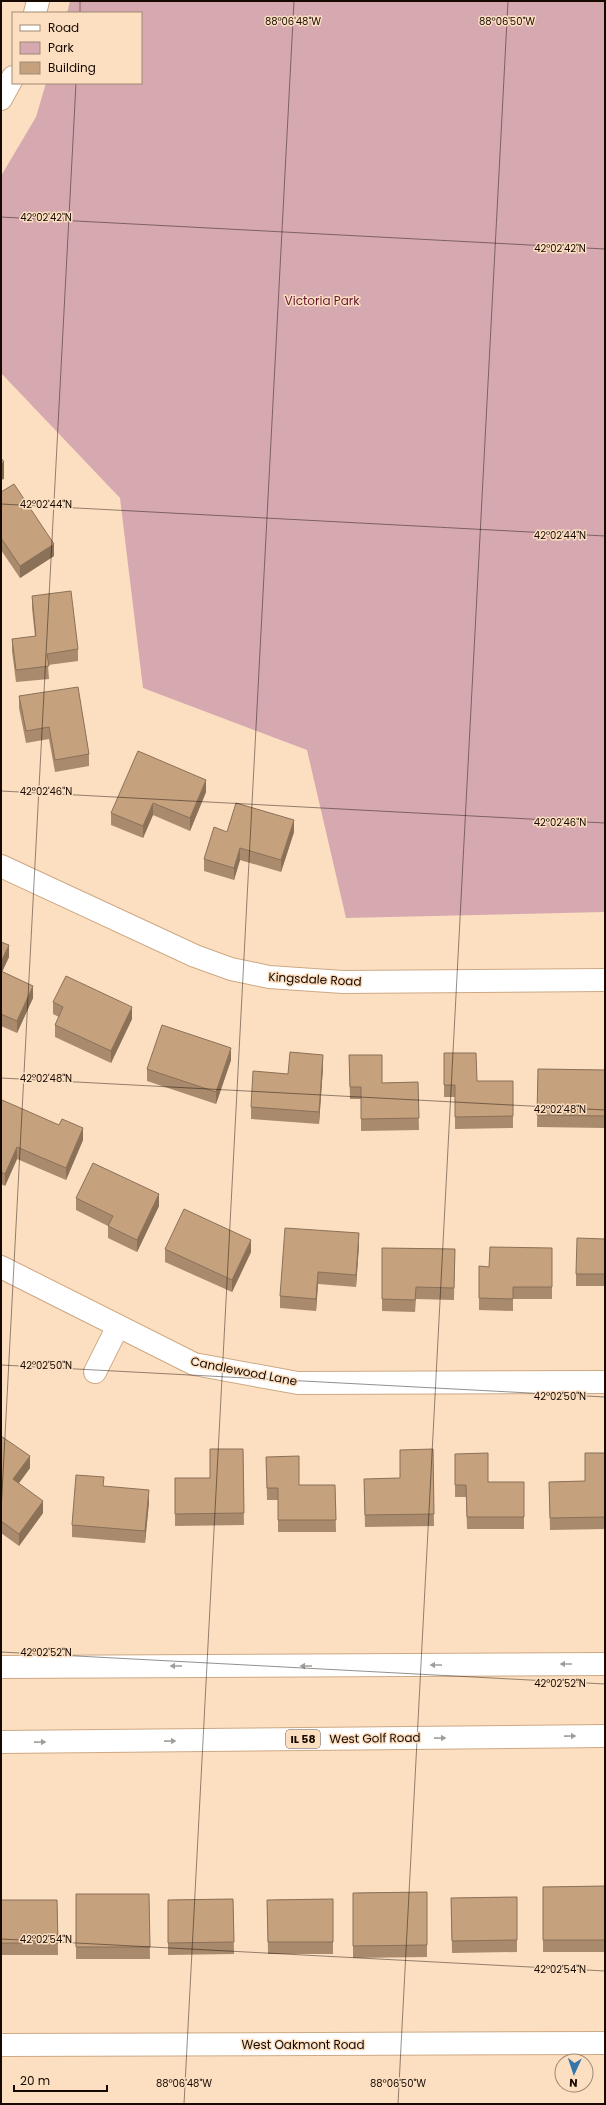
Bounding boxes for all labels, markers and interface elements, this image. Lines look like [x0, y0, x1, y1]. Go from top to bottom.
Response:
legend [12, 12, 142, 84]
text: 88°06'48"W [265, 14, 321, 29]
text: 88°06'50"W [479, 14, 535, 29]
text: Road [48, 19, 79, 36]
text: Park [48, 39, 75, 56]
text: Building [48, 59, 96, 76]
text: 42°02'42"N [20, 210, 72, 225]
text: 42°02'42"N [534, 241, 586, 256]
park label: Victoria Park [285, 292, 360, 309]
text: 42°02'44"N [20, 497, 72, 512]
text: 42°02'44"N [534, 528, 586, 543]
text: 42°02'46"N [20, 784, 72, 799]
text: 42°02'46"N [534, 815, 586, 830]
street label: Kingsdale Road [268, 968, 362, 990]
text: 42°02'48"N [20, 1071, 72, 1086]
text: 42°02'48"N [534, 1102, 586, 1117]
street label: Candlewood Lane [189, 1352, 299, 1390]
text: 42°02'50"N [20, 1358, 72, 1373]
text: 42°02'50"N [534, 1389, 586, 1404]
text: 42°02'52"N [20, 1645, 72, 1660]
one-way arrow [559, 1661, 572, 1667]
one-way arrow [429, 1662, 442, 1668]
one-way arrow [169, 1663, 182, 1669]
one-way arrow [299, 1663, 312, 1669]
text: 42°02'52"N [534, 1676, 586, 1691]
street label: West Golf Road [329, 1729, 421, 1747]
road number: IL 58 [286, 1730, 320, 1748]
one-way arrow [564, 1733, 577, 1739]
one-way arrow [434, 1735, 447, 1741]
one-way arrow [164, 1738, 177, 1744]
one-way arrow [34, 1739, 47, 1745]
text: 42°02'54"N [20, 1932, 72, 1947]
text: 42°02'54"N [534, 1962, 586, 1977]
street label: West Oakmont Road [241, 2036, 365, 2053]
north arrow [554, 2053, 594, 2093]
scale bar [14, 2067, 107, 2093]
text: 20 m [20, 2072, 50, 2089]
text: N [569, 2075, 578, 2091]
text: 88°06'48"W [156, 2076, 212, 2091]
text: 88°06'50"W [370, 2076, 426, 2091]

